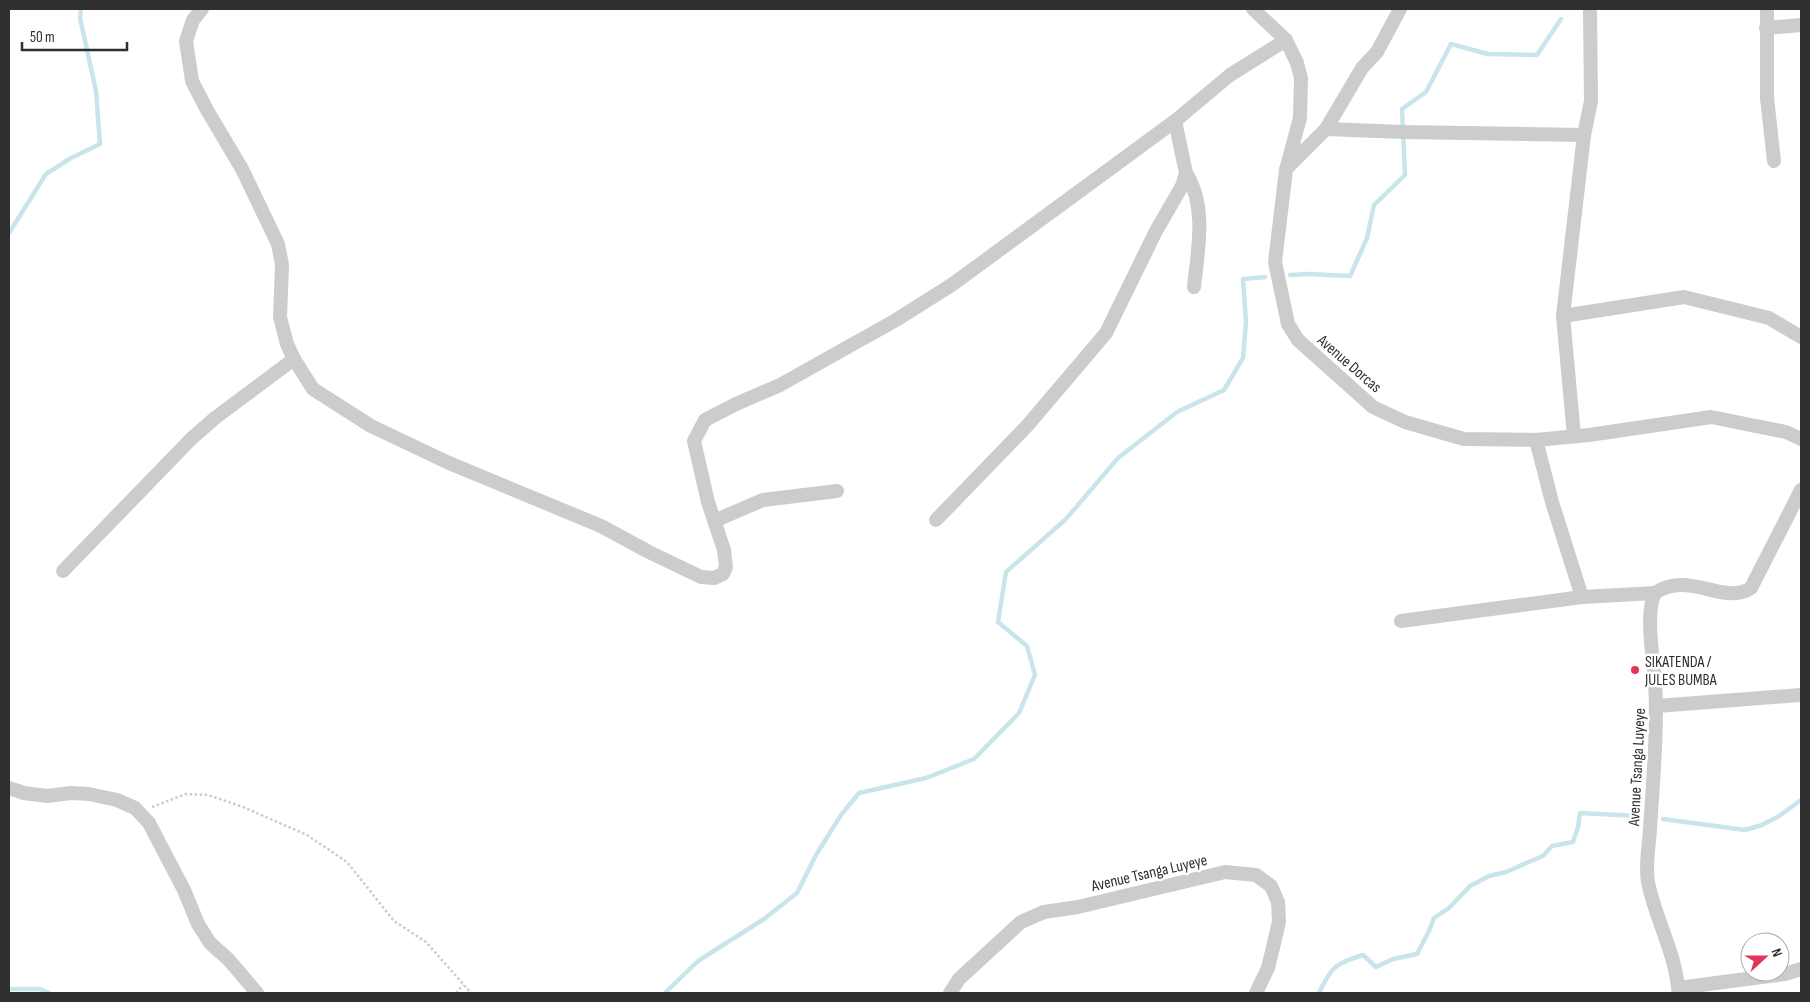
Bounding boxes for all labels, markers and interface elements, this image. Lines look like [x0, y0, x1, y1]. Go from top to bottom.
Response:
scale bar [22, 20, 128, 52]
text: 50 m [30, 28, 55, 47]
street label: Avenue Dorcas [1312, 331, 1385, 397]
place label: SIKATENDA / JULES BUMBA [1644, 653, 1717, 690]
marker: SIKATENDA / JULES BUMBA [1629, 664, 1641, 676]
street label: Avenue Tsanga Luyeye [1625, 708, 1650, 828]
street label: Avenue Tsanga Luyeye [1089, 851, 1209, 896]
north arrow [1740, 932, 1790, 982]
text: N [1767, 946, 1786, 959]

